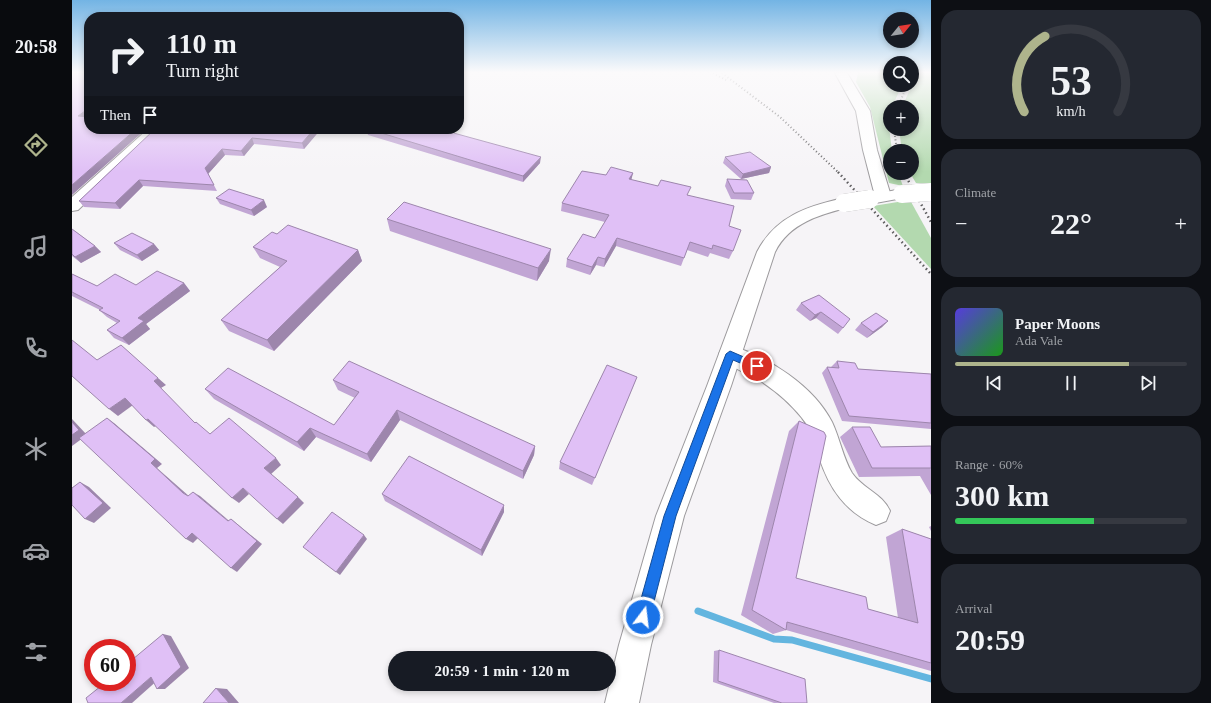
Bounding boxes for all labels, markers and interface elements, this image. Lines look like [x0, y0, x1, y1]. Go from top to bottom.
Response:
north arrow [883, 12, 919, 48]
map controls [883, 12, 919, 180]
icon: right [100, 28, 152, 80]
text: 110 m [166, 28, 237, 59]
text: 20:58 [15, 37, 57, 57]
button: search [883, 56, 919, 92]
text: 53 [1050, 58, 1092, 104]
text: Turn right [166, 61, 239, 81]
button: + [883, 100, 919, 136]
text: km/h [1056, 103, 1086, 119]
icon: arrive [139, 104, 161, 126]
text: Then [100, 107, 131, 123]
icon: directions [22, 131, 50, 159]
button: − [883, 144, 919, 180]
text: Climate [955, 185, 996, 200]
text: 22° [1050, 207, 1092, 240]
text: − [955, 211, 967, 236]
text: + [1175, 211, 1187, 236]
icon: music [22, 233, 50, 261]
text: Paper Moons [1015, 316, 1100, 332]
text: Ada Vale [1015, 333, 1063, 348]
icon: phone [22, 334, 50, 362]
pin [740, 349, 774, 383]
icon: arrive [746, 355, 768, 377]
icon: previous [983, 372, 1005, 394]
icon: pause [1060, 372, 1082, 394]
icon: next [1137, 372, 1159, 394]
icon: climate [22, 435, 50, 463]
text: Range · 60% [955, 457, 1023, 472]
text: 300 km [955, 479, 1049, 512]
icon: car [22, 537, 50, 565]
position arrow [622, 596, 664, 638]
text: Arrival [955, 601, 993, 616]
text: 20:59 [955, 623, 1025, 656]
icon: filters [22, 638, 50, 666]
speed limit sign: 60 [84, 639, 136, 691]
text: 20:59 · 1 min · 120 m [435, 663, 570, 679]

